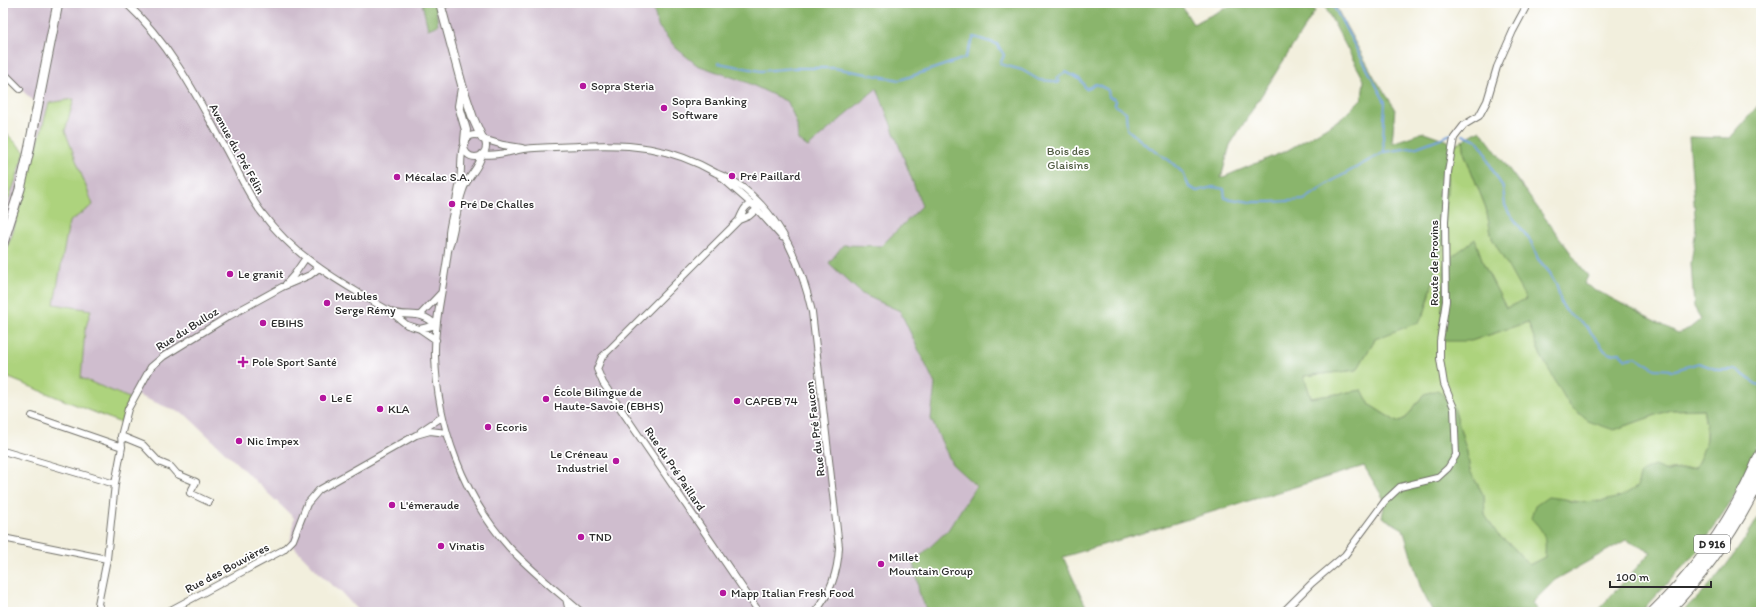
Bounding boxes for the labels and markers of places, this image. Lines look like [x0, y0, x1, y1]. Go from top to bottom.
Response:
place label: Sopra Steria [591, 79, 654, 93]
marker: Sopra Steria [578, 81, 588, 91]
place label: Sopra Banking Software [672, 94, 748, 122]
marker: Sopra Banking Software [659, 103, 669, 113]
place label: Pré Paillard [740, 169, 801, 183]
place label: Mécalac S.A. [405, 170, 470, 184]
marker: Pré Paillard [727, 171, 737, 181]
marker: Mécalac S.A. [392, 172, 402, 182]
place label: Pré De Challes [460, 197, 534, 211]
marker: Pré De Challes [447, 199, 457, 209]
place label: Le granit [238, 267, 284, 281]
marker: Le granit [225, 269, 235, 279]
place label: Meubles Serge Rémy [335, 289, 396, 317]
marker: Meubles Serge Rémy [322, 298, 332, 308]
place label: EBIHS [271, 316, 304, 330]
marker: EBIHS [258, 318, 268, 328]
place label: Pole Sport Santé [252, 355, 337, 369]
marker: Pole Sport Santé [237, 356, 249, 368]
place label: École Bilingue de Haute-Savoie (EBHS) [554, 385, 664, 413]
place label: Le E [331, 391, 352, 405]
marker: Le E [318, 393, 328, 403]
marker: École Bilingue de Haute-Savoie (EBHS) [541, 394, 551, 404]
place label: CAPEB 74 [745, 394, 798, 408]
marker: CAPEB 74 [732, 396, 742, 406]
place label: KLA [388, 402, 410, 416]
marker: KLA [375, 404, 385, 414]
place label: Ecoris [496, 420, 527, 434]
marker: Ecoris [483, 422, 493, 432]
place label: Nic Impex [247, 434, 299, 448]
marker: Nic Impex [234, 436, 244, 446]
place label: Le Créneau Industriel [550, 447, 609, 475]
marker: Le Créneau Industriel [611, 456, 621, 466]
place label: L'émeraude [400, 498, 459, 512]
marker: L'émeraude [387, 500, 397, 510]
place label: TND [589, 530, 612, 544]
marker: TND [576, 532, 586, 542]
place label: Vinatis [449, 539, 485, 553]
marker: Vinatis [436, 541, 446, 551]
place label: Millet Mountain Group [889, 550, 973, 578]
marker: Millet Mountain Group [876, 559, 886, 569]
place label: Mapp Italian Fresh Food [731, 586, 855, 600]
marker: Mapp Italian Fresh Food [718, 588, 728, 598]

